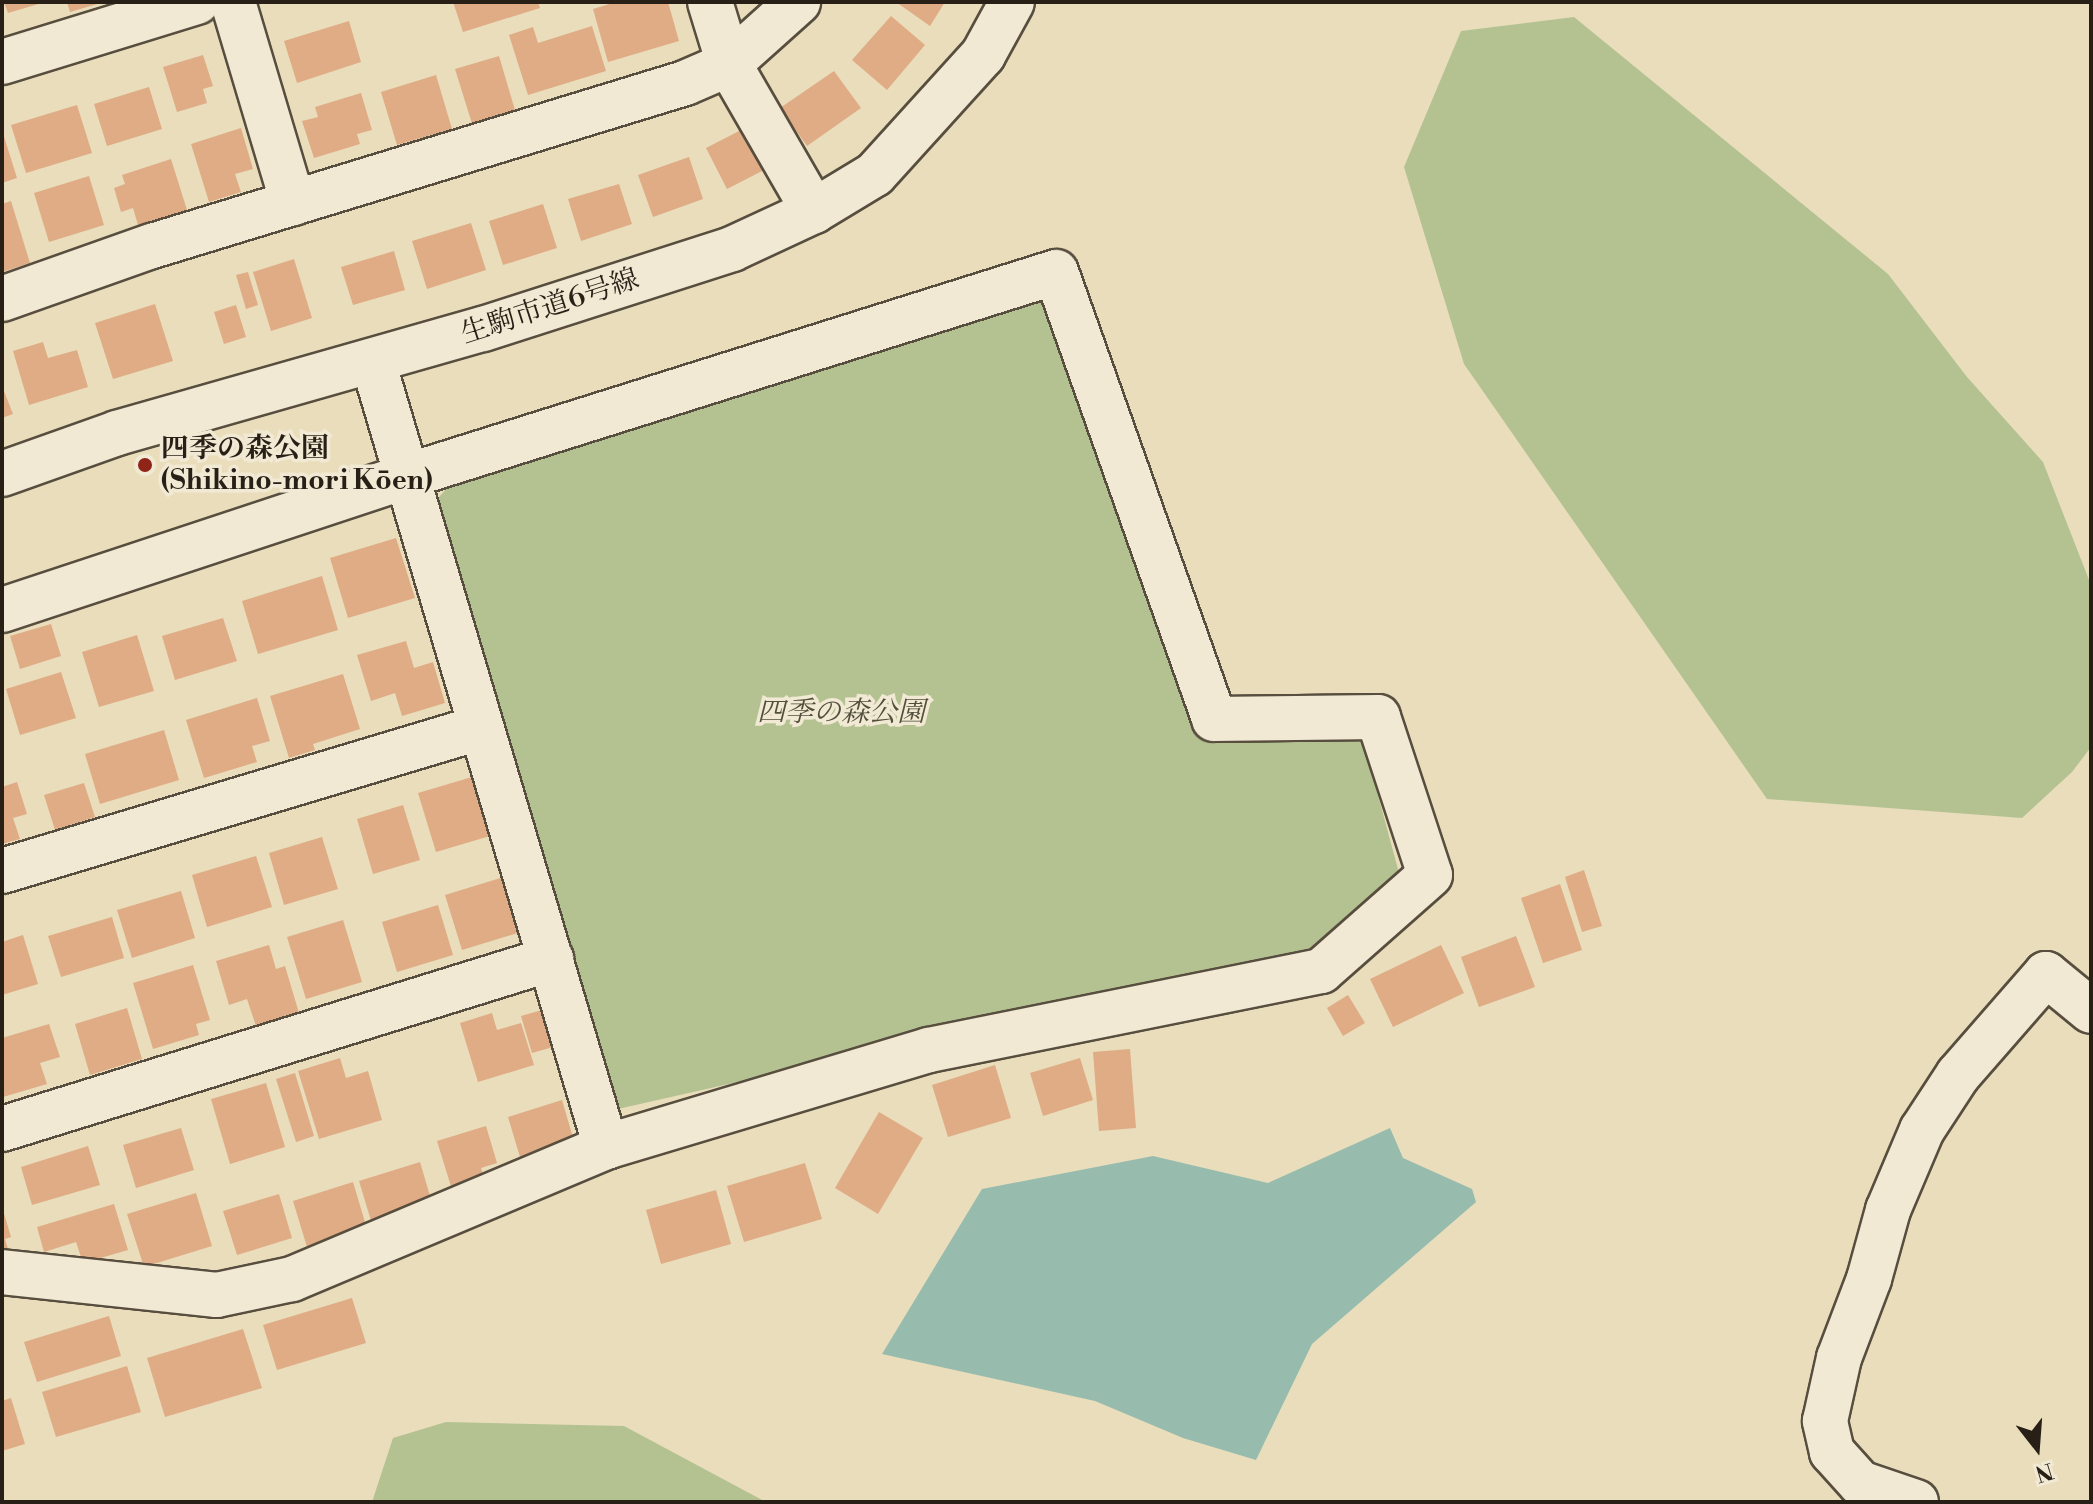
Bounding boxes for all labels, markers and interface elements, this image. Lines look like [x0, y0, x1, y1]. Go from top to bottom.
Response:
street label: 生駒市道6号線 [457, 262, 643, 352]
place label: 四季の森公園 (Shikino-mori Kōen) [161, 432, 433, 498]
marker: 四季の森公園 (Shikino-mori Kōen) [136, 456, 154, 474]
park label: 四季の森公園 [757, 696, 925, 730]
north arrow [1997, 1408, 2077, 1488]
text: N [2032, 1456, 2056, 1487]

